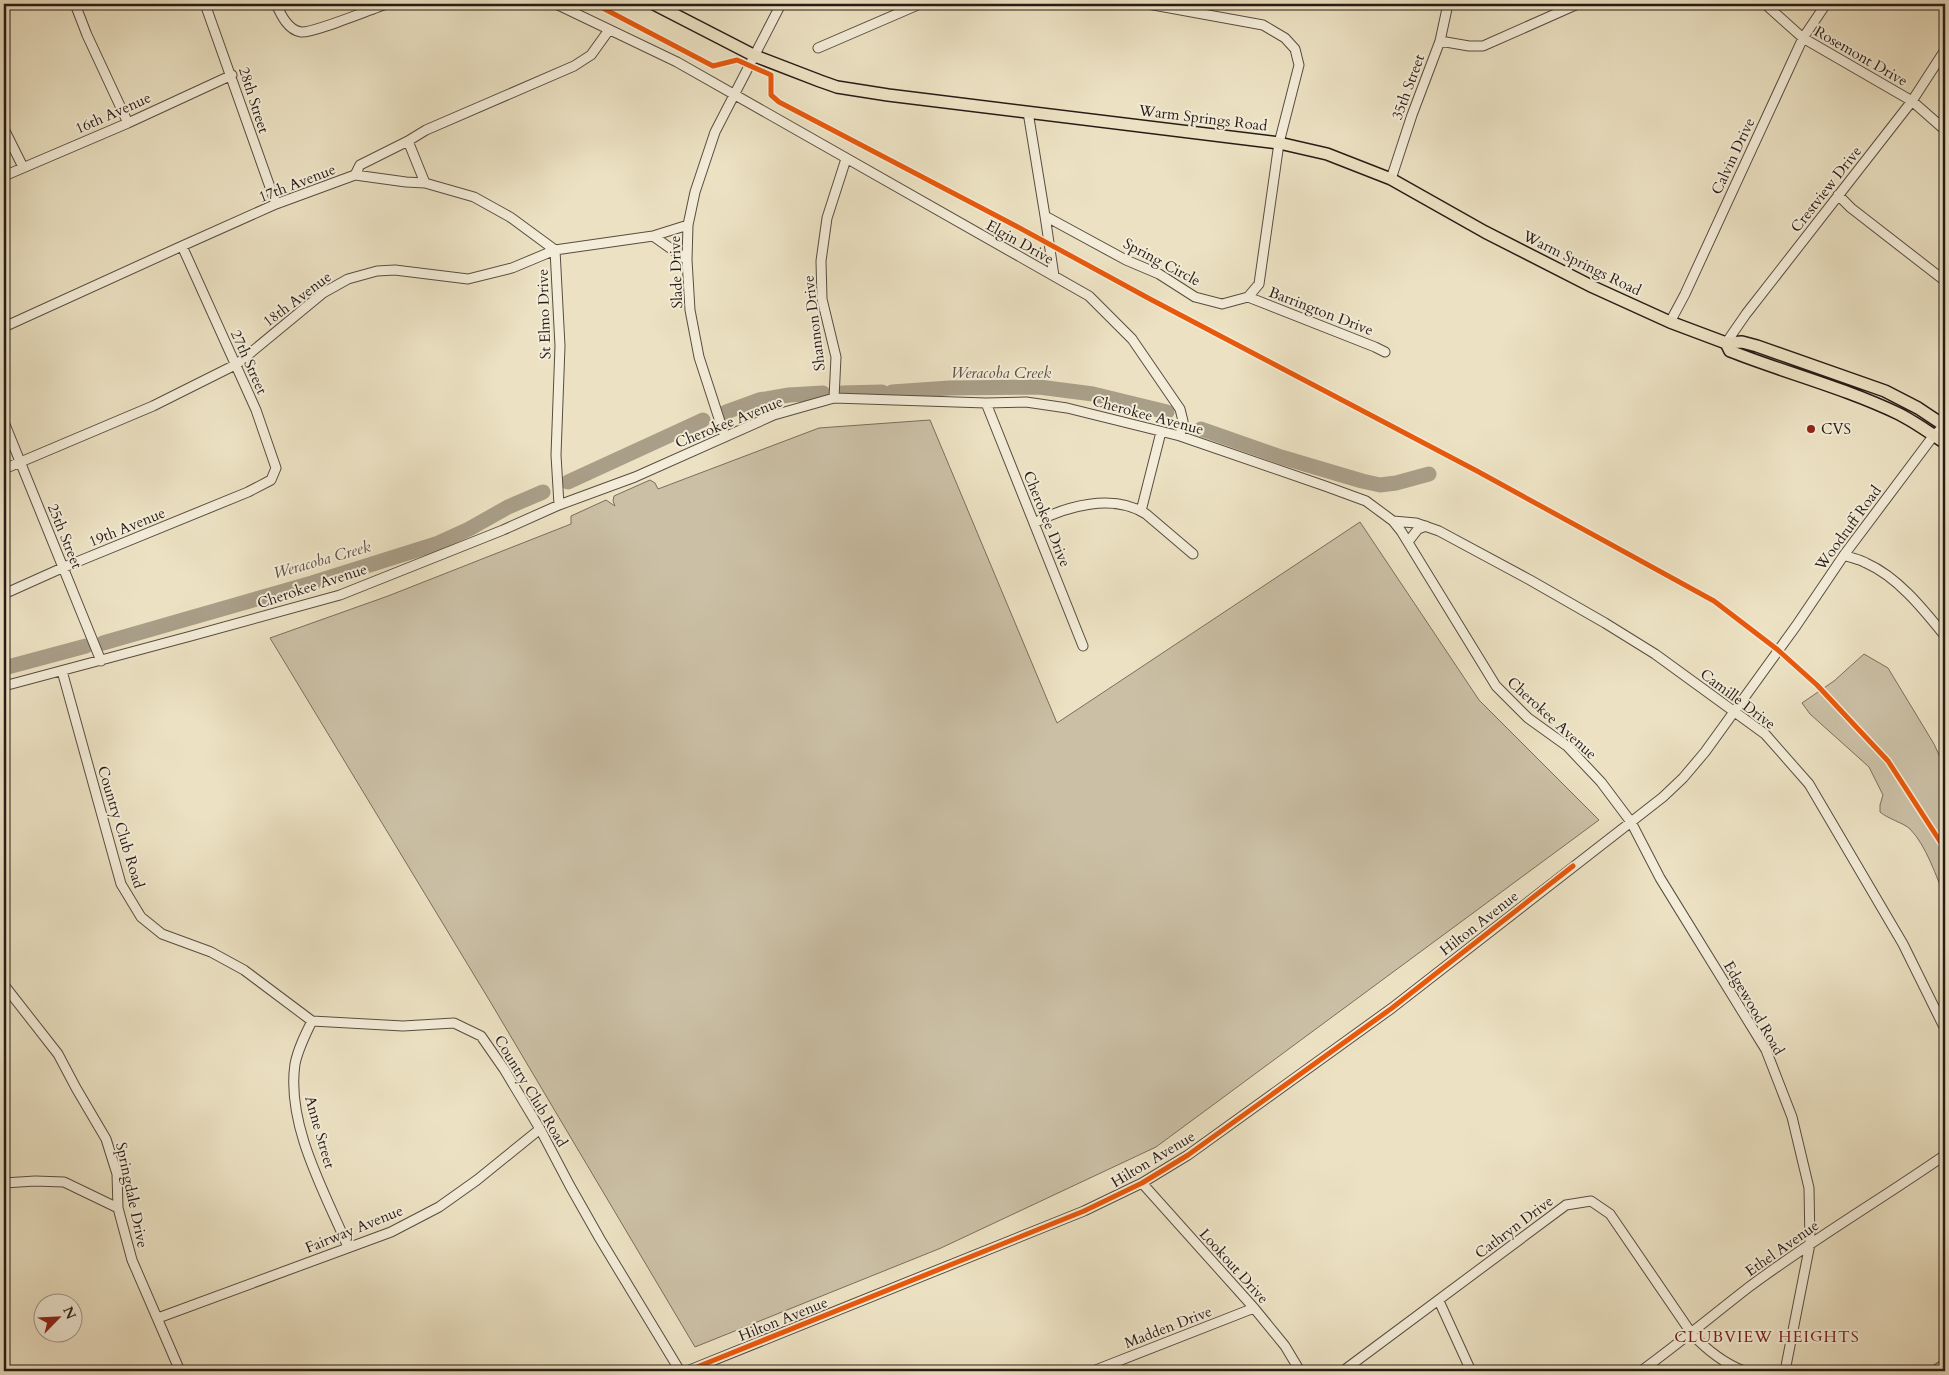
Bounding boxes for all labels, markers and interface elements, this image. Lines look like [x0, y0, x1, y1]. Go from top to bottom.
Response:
street label: Rosemont Drive [1811, 21, 1911, 91]
street label: 35th Street [1387, 51, 1429, 123]
street label: 28th Street [234, 64, 274, 136]
street label: 16th Avenue [72, 87, 154, 139]
street label: Warm Springs Road [1137, 100, 1268, 136]
street label: Calvin Drive [1707, 114, 1760, 198]
street label: Crestview Drive [1786, 142, 1866, 236]
street label: 17th Avenue [256, 159, 339, 207]
street label: Elgin Drive [983, 215, 1058, 269]
street label: Warm Springs Road [1519, 225, 1645, 300]
street label: Spring Circle [1120, 233, 1204, 291]
street label: Slade Drive [665, 235, 687, 309]
street label: 18th Avenue [259, 267, 336, 331]
street label: St Elmo Drive [532, 268, 556, 360]
street label: Shannon Drive [798, 274, 830, 372]
street label: Barrington Drive [1266, 282, 1376, 340]
street label: 27th Street [226, 327, 272, 398]
water label: Weracoba Creek [951, 362, 1051, 384]
street label: Cherokee Avenue [672, 391, 786, 453]
street label: Cherokee Avenue [1090, 391, 1206, 440]
place label: CVS [1821, 419, 1851, 439]
marker: CVS [1805, 423, 1817, 435]
street label: Cherokee Drive [1019, 468, 1075, 570]
street label: Woodruff Road [1810, 481, 1886, 575]
street label: 25th Street [43, 501, 87, 572]
street label: 19th Avenue [86, 502, 168, 551]
water label: Weracoba Creek [271, 536, 373, 584]
street label: Cherokee Avenue [254, 559, 370, 613]
street label: Camille Drive [1696, 664, 1780, 734]
street label: Cherokee Avenue [1503, 672, 1601, 764]
street label: Country Club Road [93, 763, 149, 891]
street label: Hilton Avenue [1436, 886, 1523, 960]
street label: Edgewood Road [1719, 957, 1789, 1059]
street label: Country Club Road [490, 1031, 572, 1151]
street label: Anne Street [300, 1093, 340, 1171]
street label: Hilton Avenue [1107, 1126, 1199, 1192]
street label: Springdale Drive [111, 1140, 153, 1250]
street label: Cathryn Drive [1471, 1191, 1557, 1263]
street label: Fairway Avenue [302, 1200, 406, 1258]
street label: Ethel Avenue [1741, 1215, 1823, 1281]
street label: Lookout Drive [1195, 1224, 1273, 1308]
north arrow [32, 1292, 82, 1342]
street label: Hilton Avenue [735, 1292, 831, 1346]
street label: Madden Drive [1121, 1301, 1215, 1353]
text: N [58, 1303, 81, 1322]
district label: CLUBVIEW HEIGHTS [1674, 1326, 1860, 1348]

